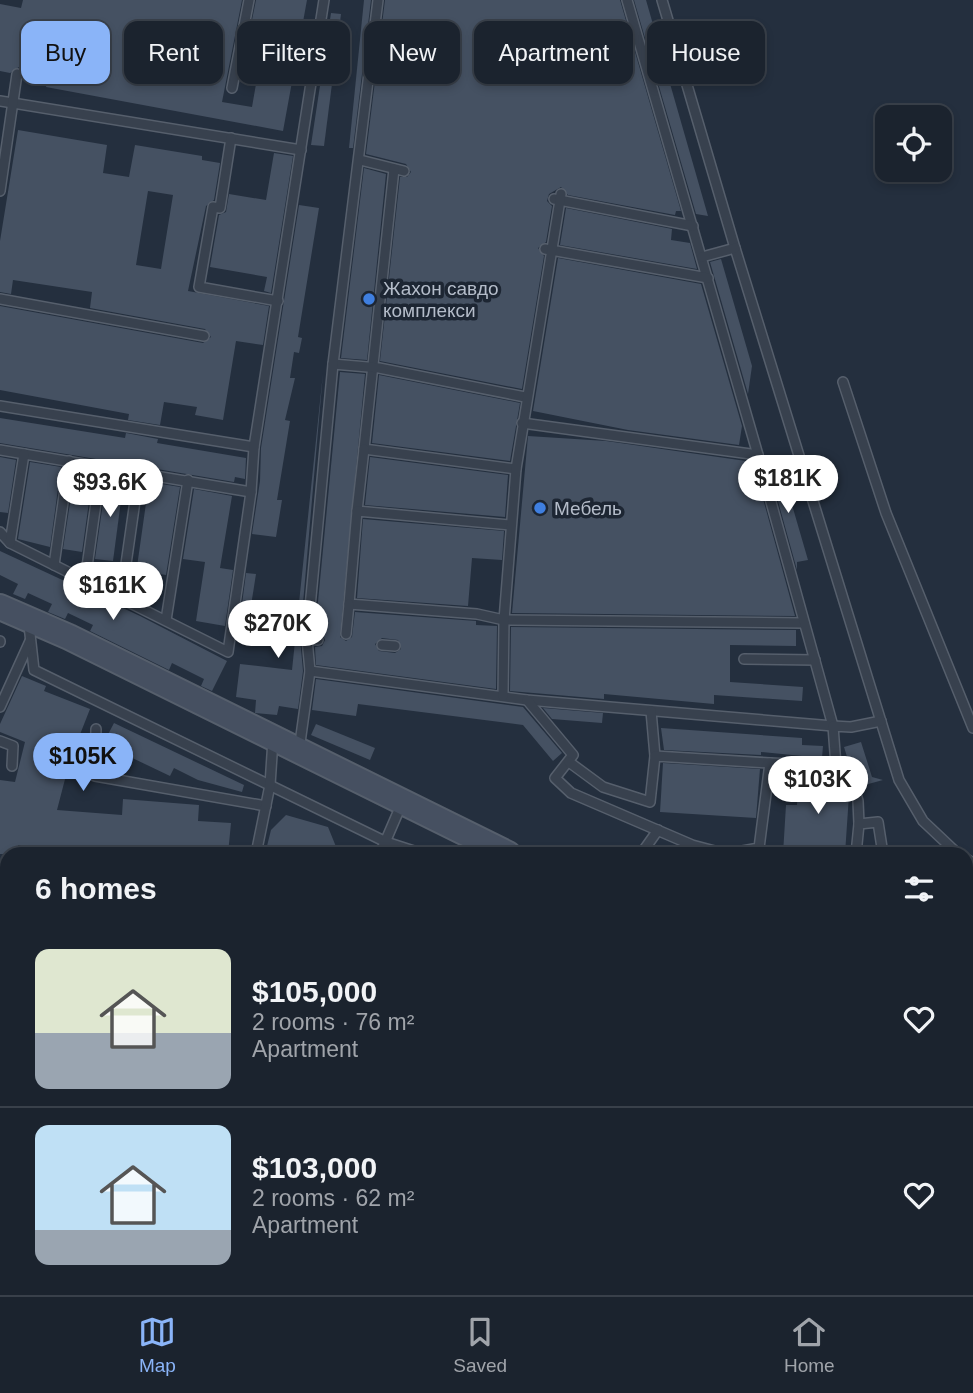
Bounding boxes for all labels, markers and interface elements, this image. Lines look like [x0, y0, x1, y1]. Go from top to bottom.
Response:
chip: Buy [21, 21, 110, 84]
chip: Rent [124, 21, 223, 84]
chip: Filters [237, 21, 350, 84]
chip: New [364, 21, 460, 84]
chip: Apartment [474, 21, 633, 84]
chip: House [647, 21, 765, 84]
map controls [875, 105, 952, 182]
button: locate [875, 105, 952, 182]
place label: Жахон савдо комплекси [383, 278, 499, 321]
marker: Жахон савдо комплекси [361, 291, 377, 307]
pin: $181K [739, 456, 837, 515]
pin: $93.6K [53, 460, 167, 519]
text: $181K [754, 465, 822, 491]
text: $93.6K [73, 469, 147, 495]
place label: Мебель [554, 498, 622, 519]
marker: Мебель [532, 500, 548, 516]
pin: $161K [64, 562, 162, 622]
text: $161K [79, 572, 147, 598]
pin: $270K [229, 600, 327, 660]
text: $270K [244, 610, 312, 636]
pin: $105K [34, 734, 132, 793]
text: $105K [49, 743, 117, 769]
pin: $103K [769, 756, 867, 816]
text: $103K [784, 766, 852, 792]
icon: filters [900, 870, 938, 908]
text: 6 homes [35, 872, 157, 905]
text: $105,000 [252, 975, 377, 1008]
icon: home [91, 977, 175, 1061]
icon: heart [900, 1000, 938, 1038]
text: 2 rooms · 76 m² [252, 1009, 414, 1035]
text: Apartment [252, 1036, 358, 1062]
text: $103,000 [252, 1151, 377, 1184]
icon: home [91, 1153, 175, 1237]
icon: heart [900, 1176, 938, 1214]
text: 2 rooms · 62 m² [252, 1185, 414, 1211]
text: Apartment [252, 1212, 358, 1238]
tab: Map [138, 1313, 176, 1377]
tab: Saved [453, 1313, 507, 1377]
tab: Home [784, 1313, 835, 1377]

